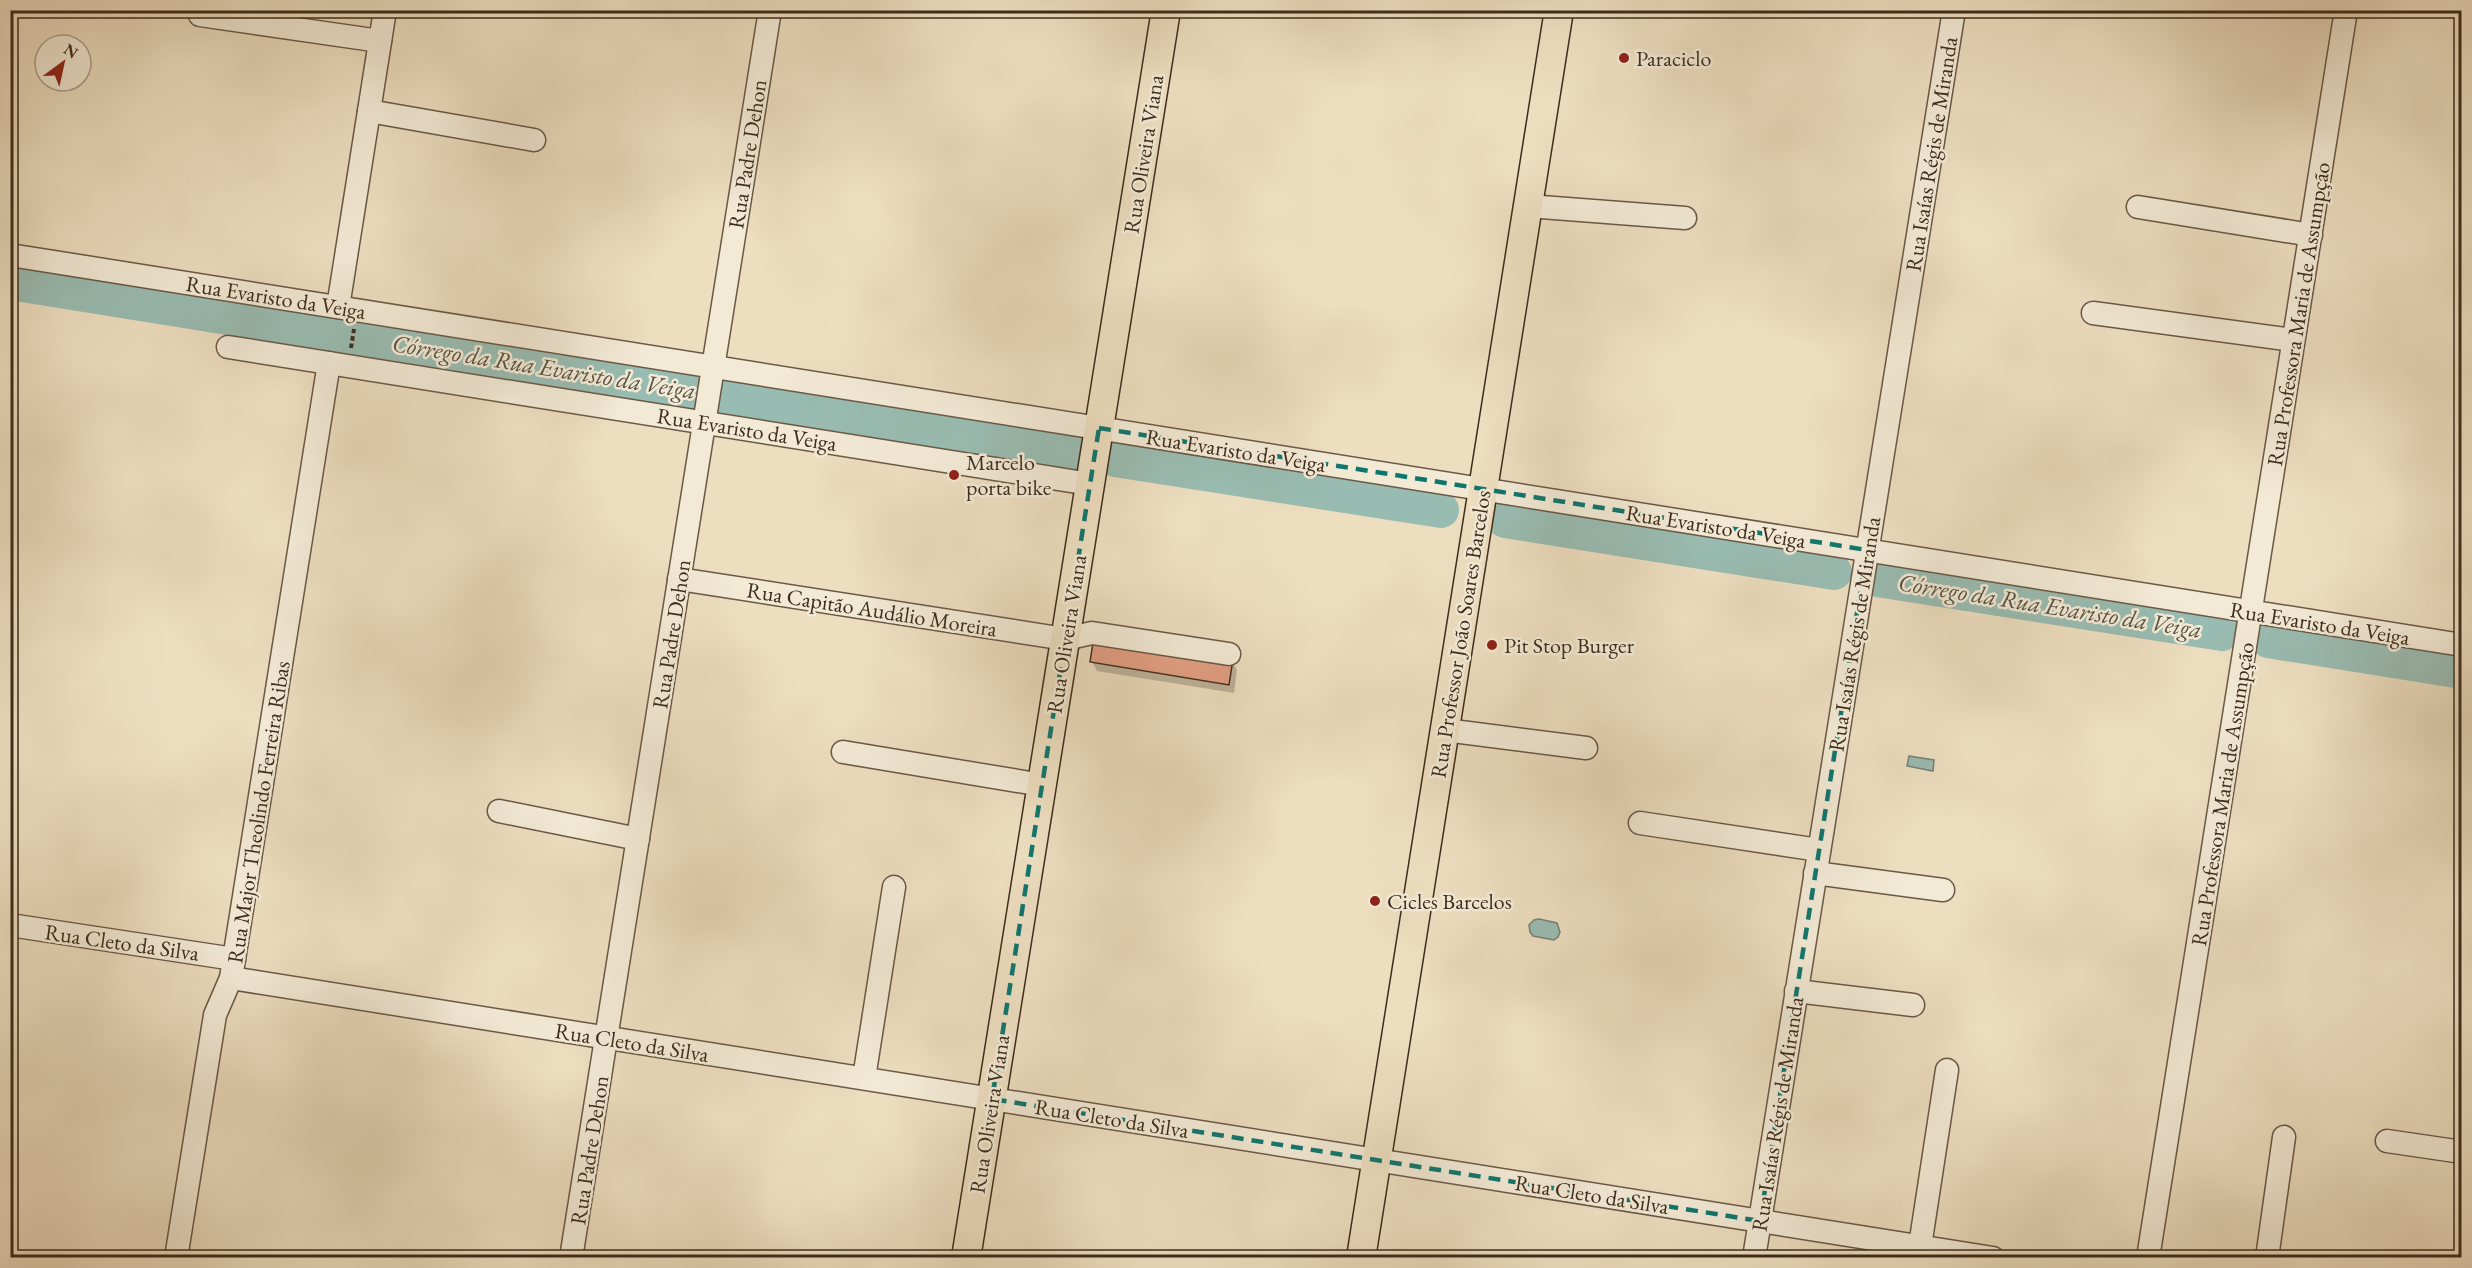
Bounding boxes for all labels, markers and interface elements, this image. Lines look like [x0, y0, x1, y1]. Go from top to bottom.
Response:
north arrow [33, 33, 93, 93]
street label: Rua Isaías Régis de Miranda [1899, 34, 1964, 273]
text: N [60, 39, 82, 63]
place label: Paraciclo [1636, 44, 1712, 73]
marker: Paraciclo [1617, 51, 1631, 65]
street label: Rua Oliveira Viana [1117, 72, 1170, 236]
street label: Rua Padre Dehon [721, 77, 774, 231]
street label: Rua Professora Maria de Assumpção [2260, 160, 2337, 468]
street label: Rua Evaristo da Veiga [184, 269, 368, 326]
water label: Córrego da Rua Evaristo da Veiga [390, 327, 698, 406]
street label: Rua Evaristo da Veiga [655, 401, 839, 458]
street label: Rua Evaristo da Veiga [1144, 422, 1328, 479]
place label: Marcelo porta bike [966, 448, 1052, 502]
marker: Marcelo porta bike [947, 468, 961, 482]
street label: Rua Professor João Soares Barcelos [1423, 488, 1498, 780]
street label: Rua Evaristo da Veiga [1624, 498, 1808, 555]
street label: Rua Isaías Régis de Miranda [1822, 514, 1887, 753]
street label: Rua Oliveira Viana [1040, 552, 1093, 716]
street label: Rua Padre Dehon [645, 557, 698, 711]
water label: Córrego da Rua Evaristo da Veiga [1896, 566, 2204, 645]
street label: Rua Capitão Audálio Moreira [745, 575, 999, 644]
street label: Rua Evaristo da Veiga [2228, 595, 2412, 652]
place label: Pit Stop Burger [1504, 631, 1635, 660]
marker: Pit Stop Burger [1485, 638, 1499, 652]
street label: Rua Professora Maria de Assumpção [2184, 640, 2261, 948]
street label: Rua Major Theolindo Ferreira Ribas [220, 659, 297, 965]
place label: Cicles Barcelos [1387, 887, 1512, 916]
marker: Cicles Barcelos [1368, 894, 1382, 908]
street label: Rua Cleto da Silva [43, 917, 201, 968]
street label: Rua Isaías Régis de Miranda [1745, 994, 1810, 1233]
street label: Rua Cleto da Silva [553, 1016, 711, 1069]
street label: Rua Oliveira Viana [963, 1032, 1016, 1196]
street label: Rua Padre Dehon [563, 1073, 616, 1227]
street label: Rua Cleto da Silva [1033, 1092, 1191, 1145]
street label: Rua Cleto da Silva [1513, 1168, 1671, 1221]

